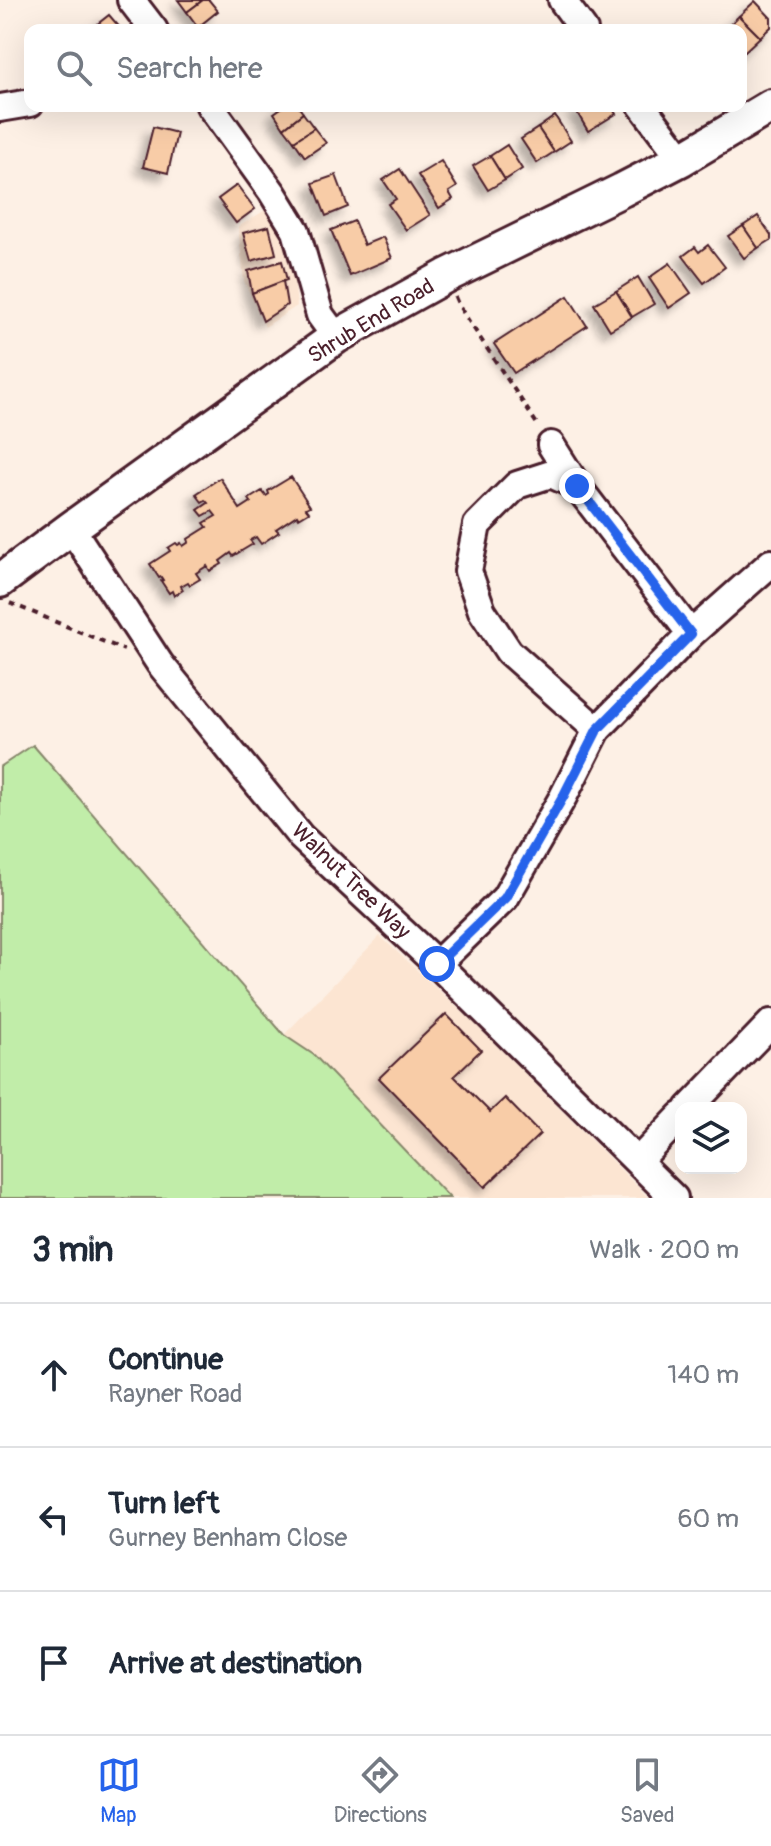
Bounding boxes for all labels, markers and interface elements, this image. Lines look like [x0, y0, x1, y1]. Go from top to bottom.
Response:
search box [24, 24, 747, 112]
icon: search [52, 46, 96, 90]
text: Search here [116, 50, 263, 87]
street label: Shrub End Road [303, 272, 439, 370]
route end [559, 468, 595, 504]
street label: Walnut Tree Way [285, 817, 417, 945]
route start [419, 946, 455, 982]
map controls [675, 1102, 747, 1174]
button: layers [675, 1102, 747, 1174]
text: 3 min [32, 1229, 114, 1272]
text: Walk · 200 m [589, 1234, 739, 1266]
text: Continue [108, 1341, 223, 1378]
icon: ahead [32, 1353, 76, 1397]
text: 140 m [667, 1359, 739, 1391]
text: Rayner Road [108, 1378, 243, 1410]
text: Turn left [108, 1485, 219, 1522]
icon: left [32, 1497, 76, 1541]
text: 60 m [677, 1503, 739, 1535]
text: Gurney Benham Close [108, 1522, 347, 1554]
icon: arrive [32, 1641, 76, 1685]
text: Arrive at destination [108, 1645, 362, 1682]
tab: Map [97, 1753, 141, 1829]
tab: Directions [334, 1753, 427, 1829]
tab: Saved [620, 1753, 674, 1829]

